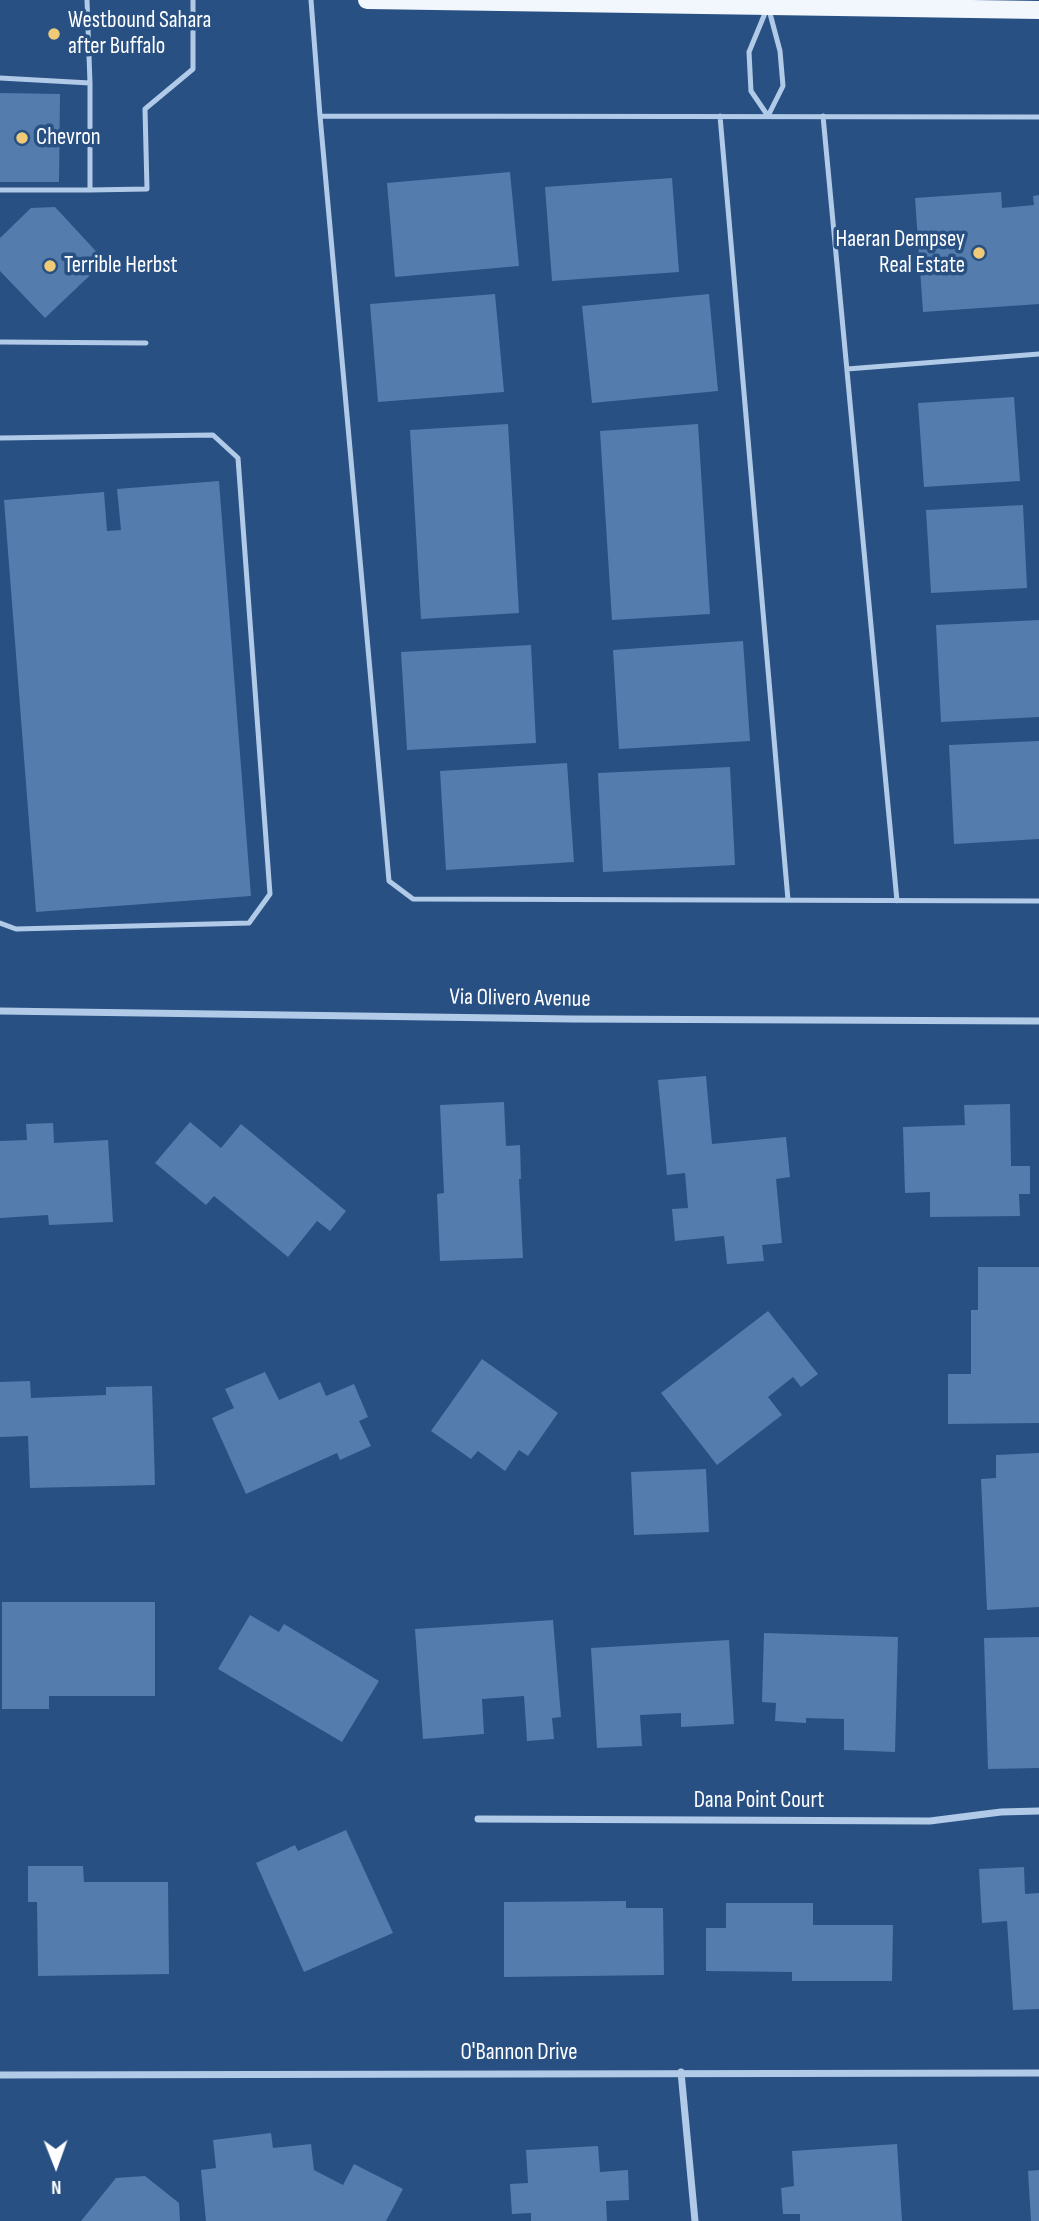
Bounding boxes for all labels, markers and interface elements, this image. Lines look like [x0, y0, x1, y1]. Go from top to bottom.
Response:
place label: Westbound Sahara after Buffalo [68, 7, 211, 61]
marker: Westbound Sahara after Buffalo [46, 26, 62, 42]
place label: Chevron [36, 124, 101, 152]
marker: Chevron [14, 130, 30, 146]
place label: Haeran Dempsey Real Estate [836, 226, 965, 280]
marker: Haeran Dempsey Real Estate [971, 245, 987, 261]
place label: Terrible Herbst [64, 252, 178, 280]
marker: Terrible Herbst [42, 258, 58, 274]
street label: Via Olivero Avenue [449, 984, 591, 1014]
street label: Dana Point Court [694, 1787, 824, 1815]
street label: O'Bannon Drive [460, 2039, 578, 2067]
north arrow [21, 2130, 91, 2200]
text: N [51, 2175, 62, 2198]

